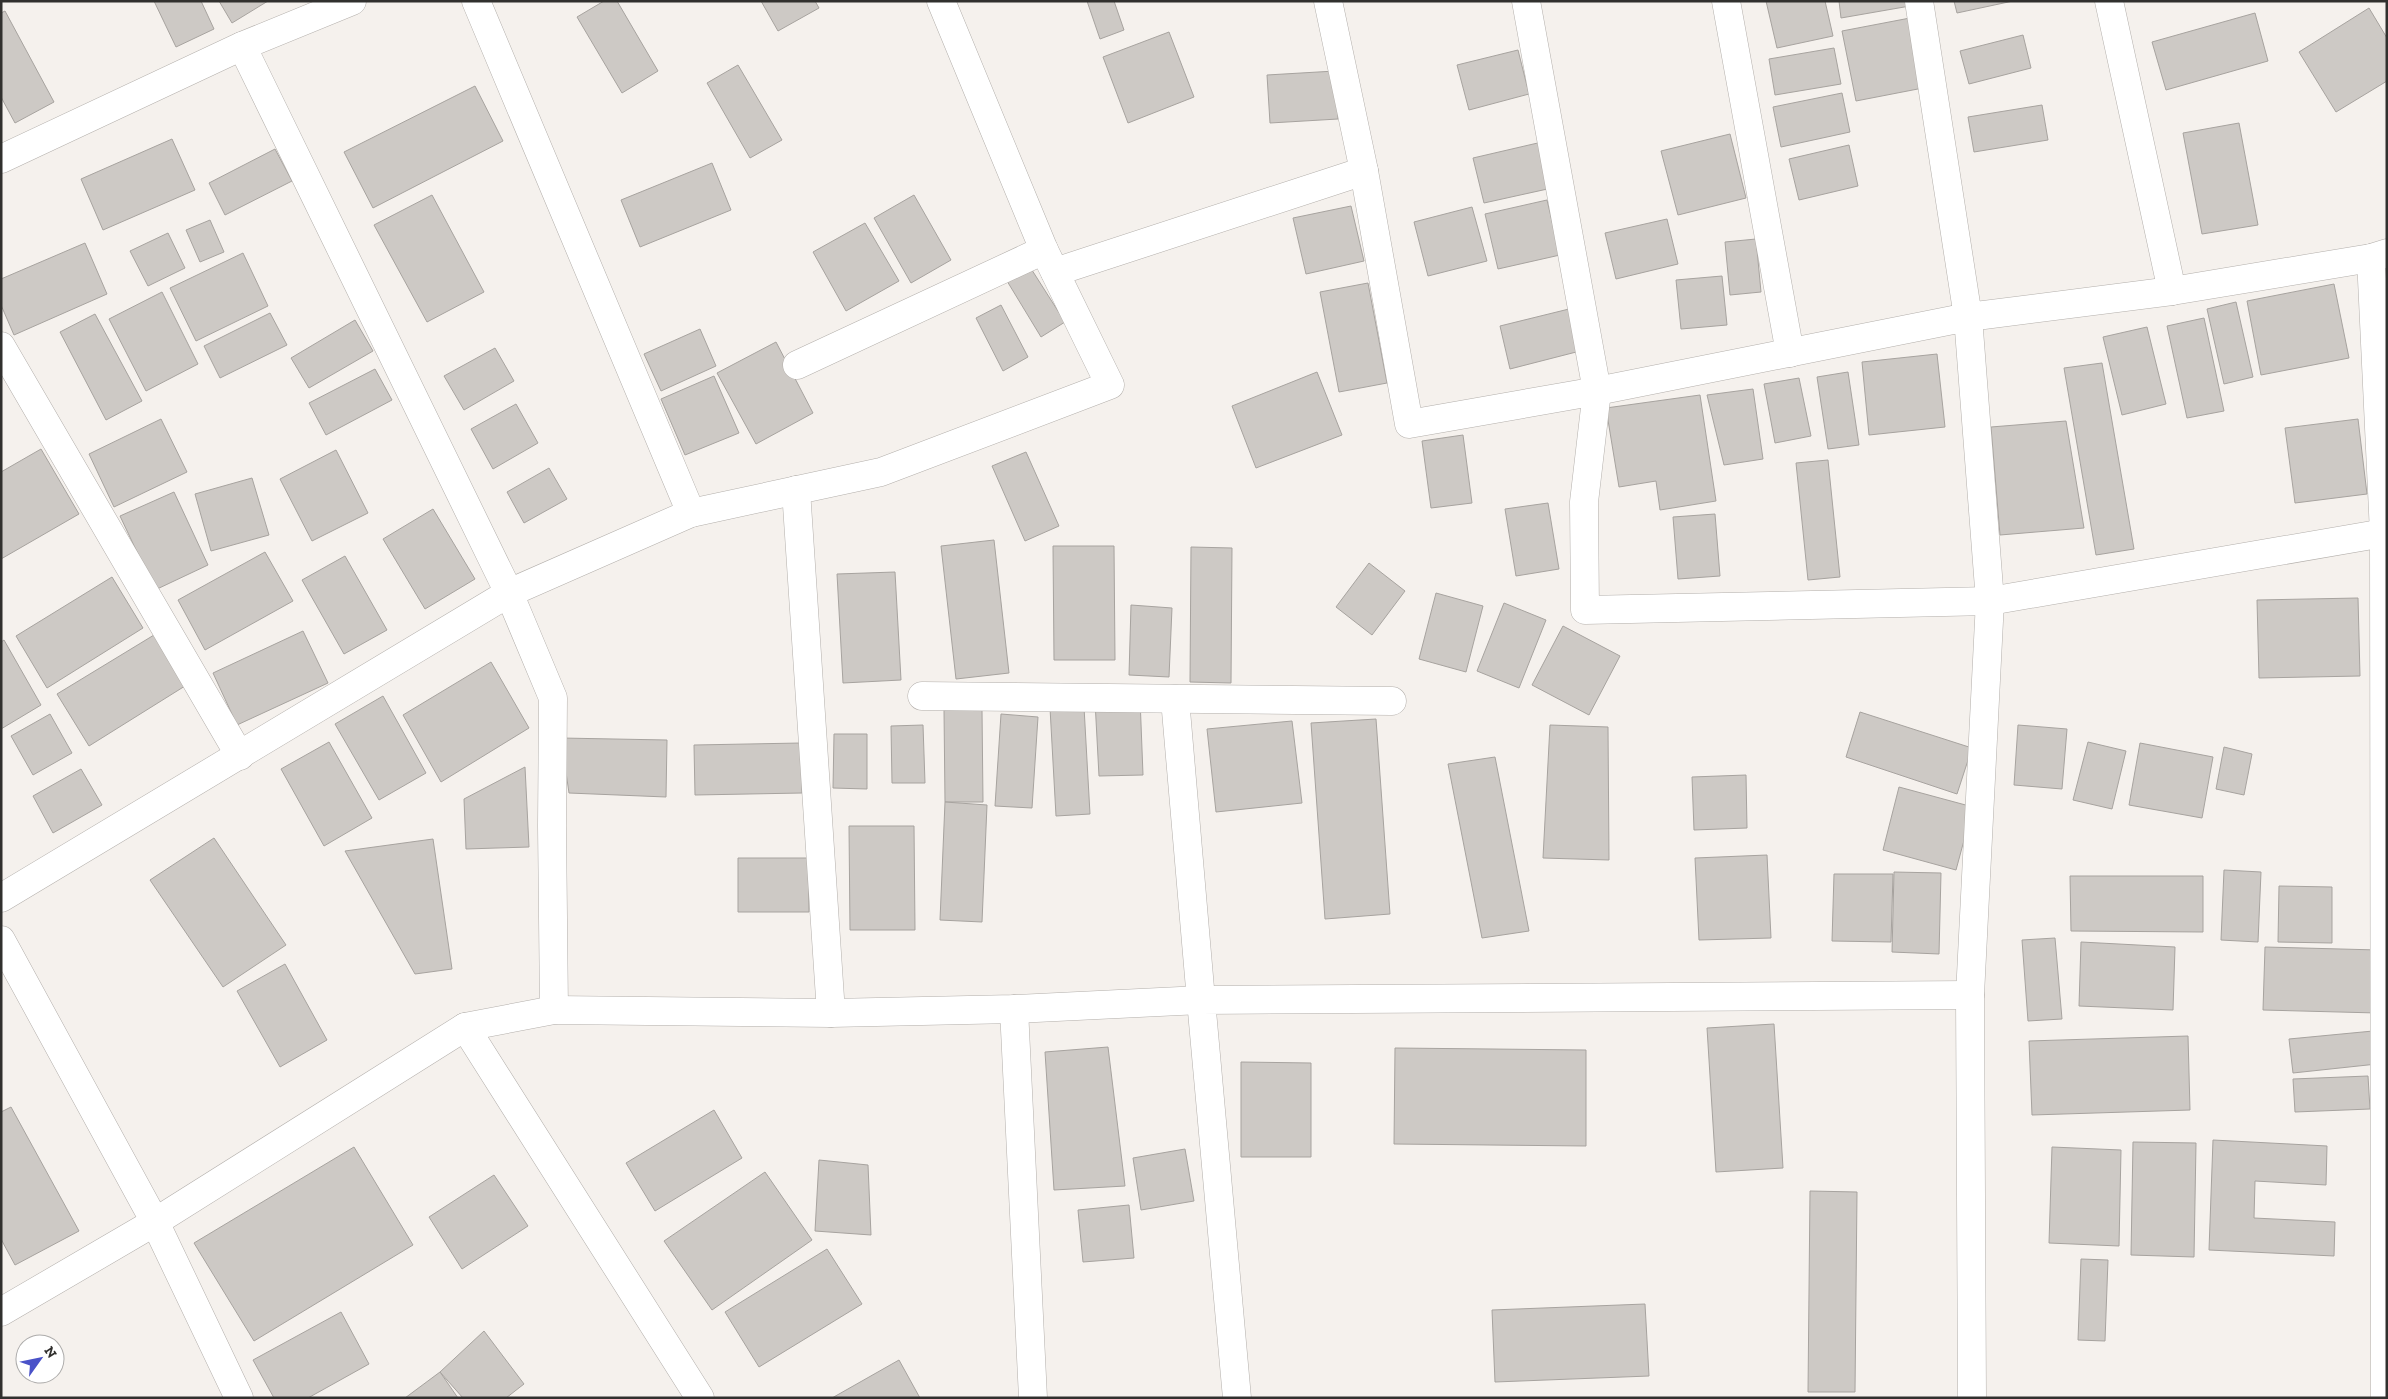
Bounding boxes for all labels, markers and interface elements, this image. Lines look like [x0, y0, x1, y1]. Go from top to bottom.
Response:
north arrow [15, 1334, 65, 1384]
text: N [40, 1343, 61, 1362]

